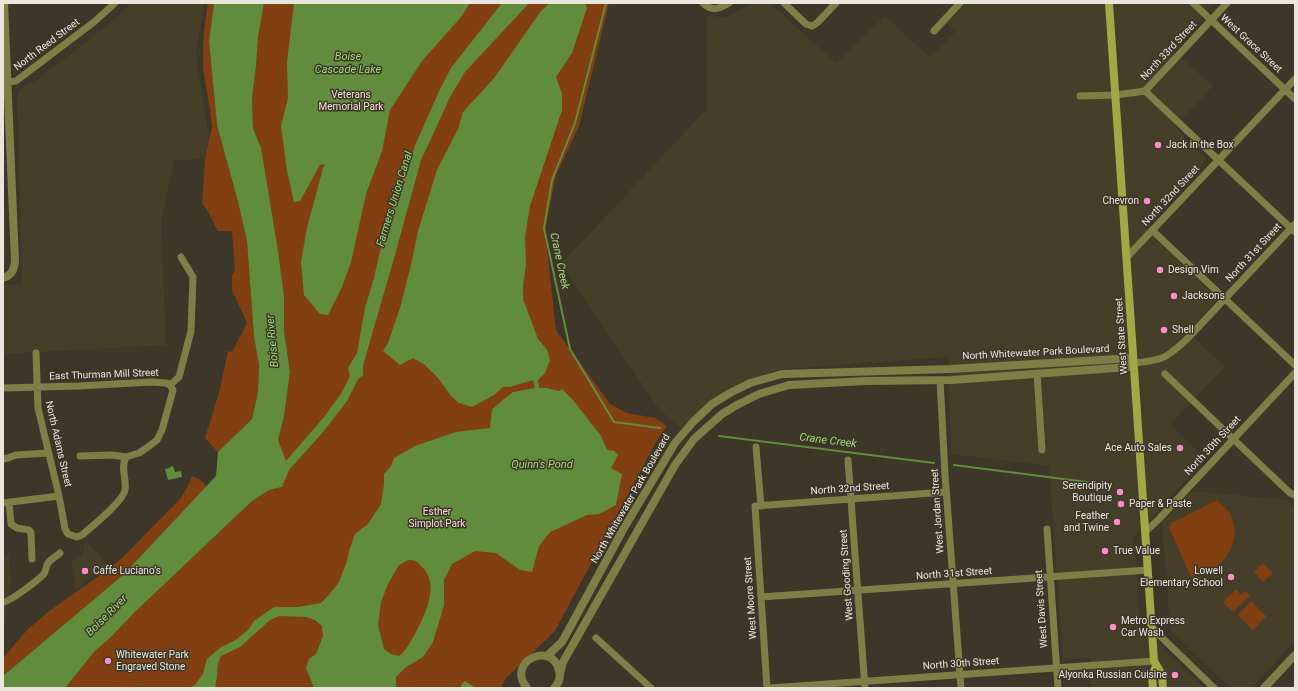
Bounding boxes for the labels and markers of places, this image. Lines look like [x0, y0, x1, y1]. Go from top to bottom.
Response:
place label: Jack in the Box [1166, 139, 1234, 151]
marker: Jack in the Box [1153, 140, 1163, 150]
place label: Chevron [1102, 195, 1139, 207]
marker: Chevron [1142, 196, 1152, 206]
place label: Design Vim [1168, 264, 1219, 276]
marker: Design Vim [1155, 265, 1165, 275]
place label: Jacksons [1182, 290, 1225, 302]
marker: Jacksons [1169, 291, 1179, 301]
place label: Shell [1172, 324, 1194, 336]
marker: Shell [1159, 325, 1169, 335]
place label: Ace Auto Sales [1105, 442, 1172, 454]
marker: Ace Auto Sales [1175, 443, 1185, 453]
place label: Serendipity Boutique [1063, 480, 1112, 504]
marker: Serendipity Boutique [1115, 487, 1125, 497]
place label: Paper & Paste [1129, 498, 1192, 510]
marker: Paper & Paste [1116, 499, 1126, 509]
place label: Feather and Twine [1063, 510, 1109, 534]
marker: Feather and Twine [1112, 517, 1122, 527]
place label: True Value [1113, 545, 1160, 557]
marker: True Value [1100, 546, 1110, 556]
place label: Caffe Luciano’s [93, 565, 161, 577]
place label: Lowell Elementary School [1140, 565, 1223, 588]
marker: Caffe Luciano’s [80, 566, 90, 576]
marker: Lowell Elementary School [1226, 572, 1236, 582]
place label: Metro Express Car Wash [1121, 615, 1185, 638]
marker: Metro Express Car Wash [1108, 622, 1118, 632]
place label: Whitewater Park Engraved Stone [116, 649, 189, 672]
marker: Whitewater Park Engraved Stone [103, 656, 113, 666]
place label: Alyonka Russian Cuisine [1058, 669, 1167, 681]
marker: Alyonka Russian Cuisine [1170, 670, 1180, 680]

